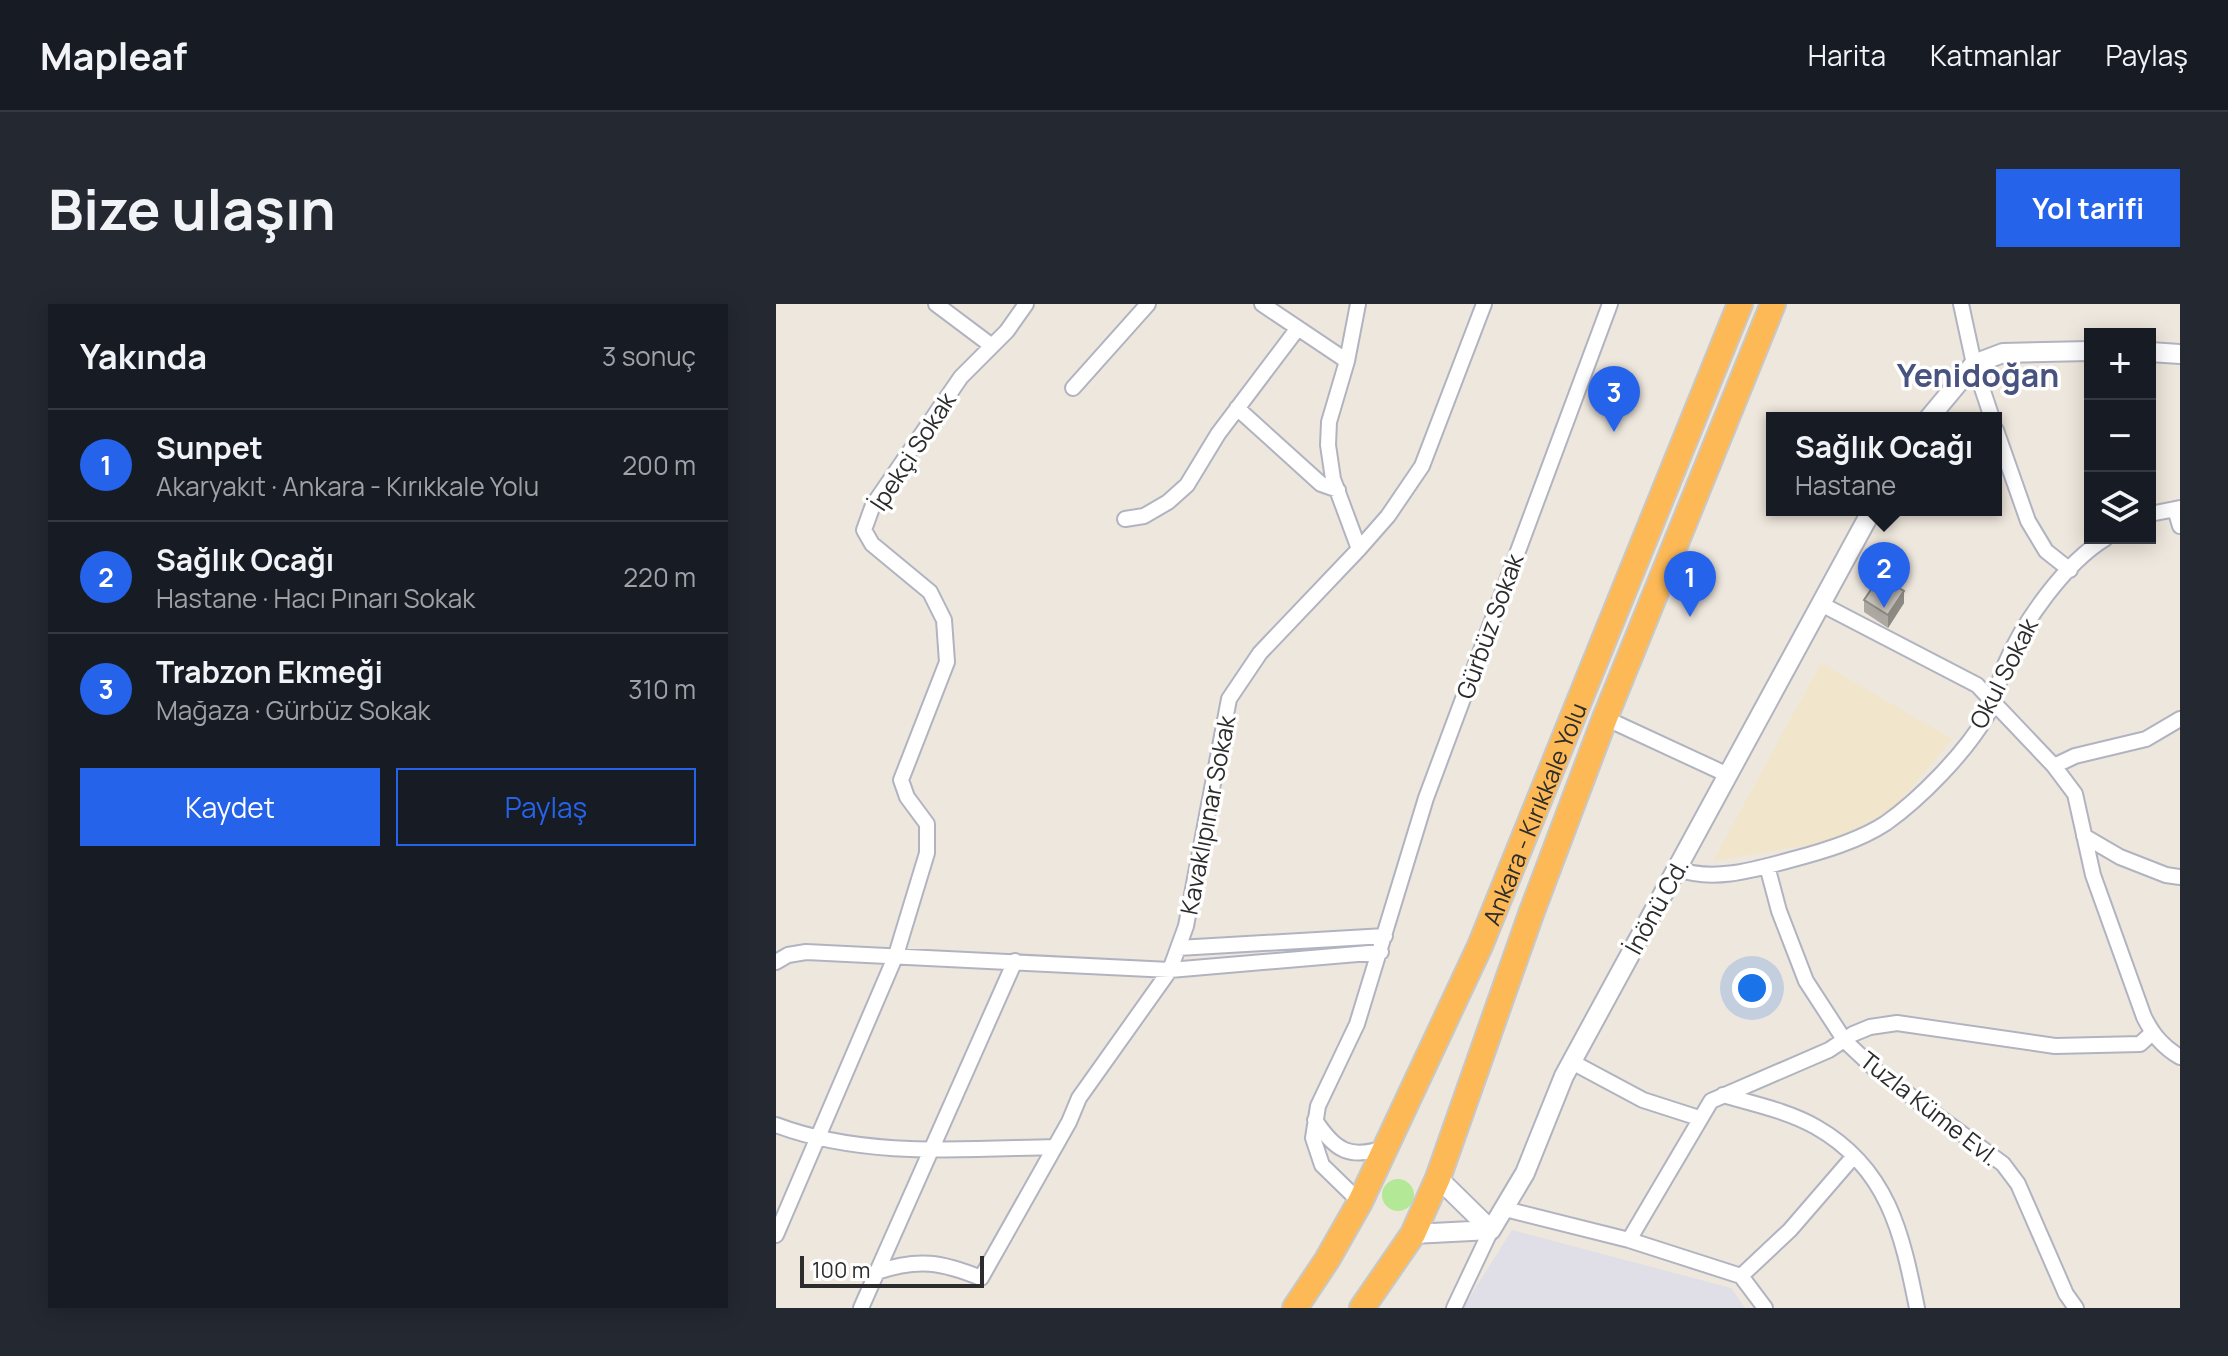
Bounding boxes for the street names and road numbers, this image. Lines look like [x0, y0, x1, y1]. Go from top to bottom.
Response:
street label: İpekçi Sokak [861, 385, 963, 517]
street label: Gürbüz Sokak [1448, 548, 1531, 703]
street label: Okul Sokak [1961, 611, 2045, 734]
street label: Ankara - Kırıkkale Yolu [1474, 697, 1593, 930]
street label: Kavaklıpınar Sokak [1172, 712, 1243, 917]
street label: İnönü Cd. [1616, 852, 1696, 960]
street label: Tuzla Küme Evl. [1854, 1043, 2006, 1173]

